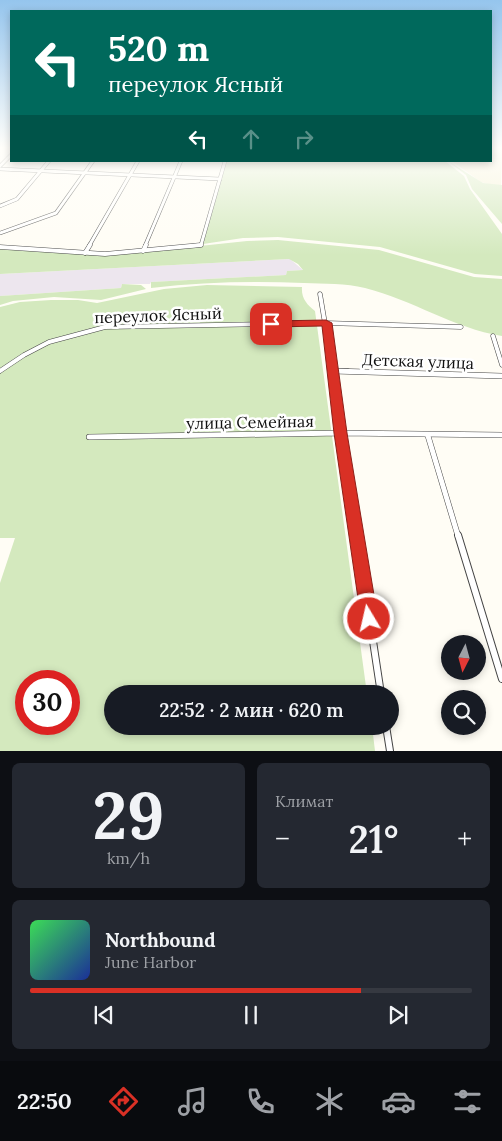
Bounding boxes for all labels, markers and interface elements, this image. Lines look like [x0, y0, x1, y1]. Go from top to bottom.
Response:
text: 520 m [108, 26, 209, 71]
icon: left [25, 30, 90, 95]
text: переулок Ясный [108, 70, 283, 98]
icon: left [184, 125, 212, 153]
icon: ahead [237, 125, 265, 153]
icon: right [290, 125, 318, 153]
street label: переулок Ясный [94, 303, 222, 327]
pin [250, 303, 292, 345]
icon: arrive [257, 310, 285, 338]
street label: Детская улица [362, 349, 474, 373]
street label: улица Семейная [186, 411, 314, 433]
position arrow [342, 592, 394, 644]
north arrow [441, 635, 486, 680]
map controls [441, 635, 486, 735]
speed limit sign: 30 [15, 670, 80, 735]
button: search [441, 690, 486, 735]
text: 22:52 · 2 мин · 620 m [159, 698, 344, 722]
text: 29 [92, 774, 165, 857]
text: Климат [275, 791, 333, 811]
text: 21° [348, 815, 399, 863]
text: − [275, 821, 290, 857]
text: + [457, 821, 472, 857]
text: km/h [107, 848, 150, 868]
text: Northbound [105, 928, 216, 952]
text: June Harbor [105, 952, 196, 972]
icon: previous [90, 1001, 118, 1029]
icon: pause [237, 1001, 265, 1029]
icon: next [384, 1001, 412, 1029]
icon: directions [106, 1084, 141, 1119]
icon: music [175, 1084, 210, 1119]
icon: phone [243, 1084, 278, 1119]
icon: climate [312, 1084, 347, 1119]
icon: car [381, 1084, 416, 1119]
icon: filters [450, 1084, 485, 1119]
text: 22:50 [17, 1087, 72, 1115]

